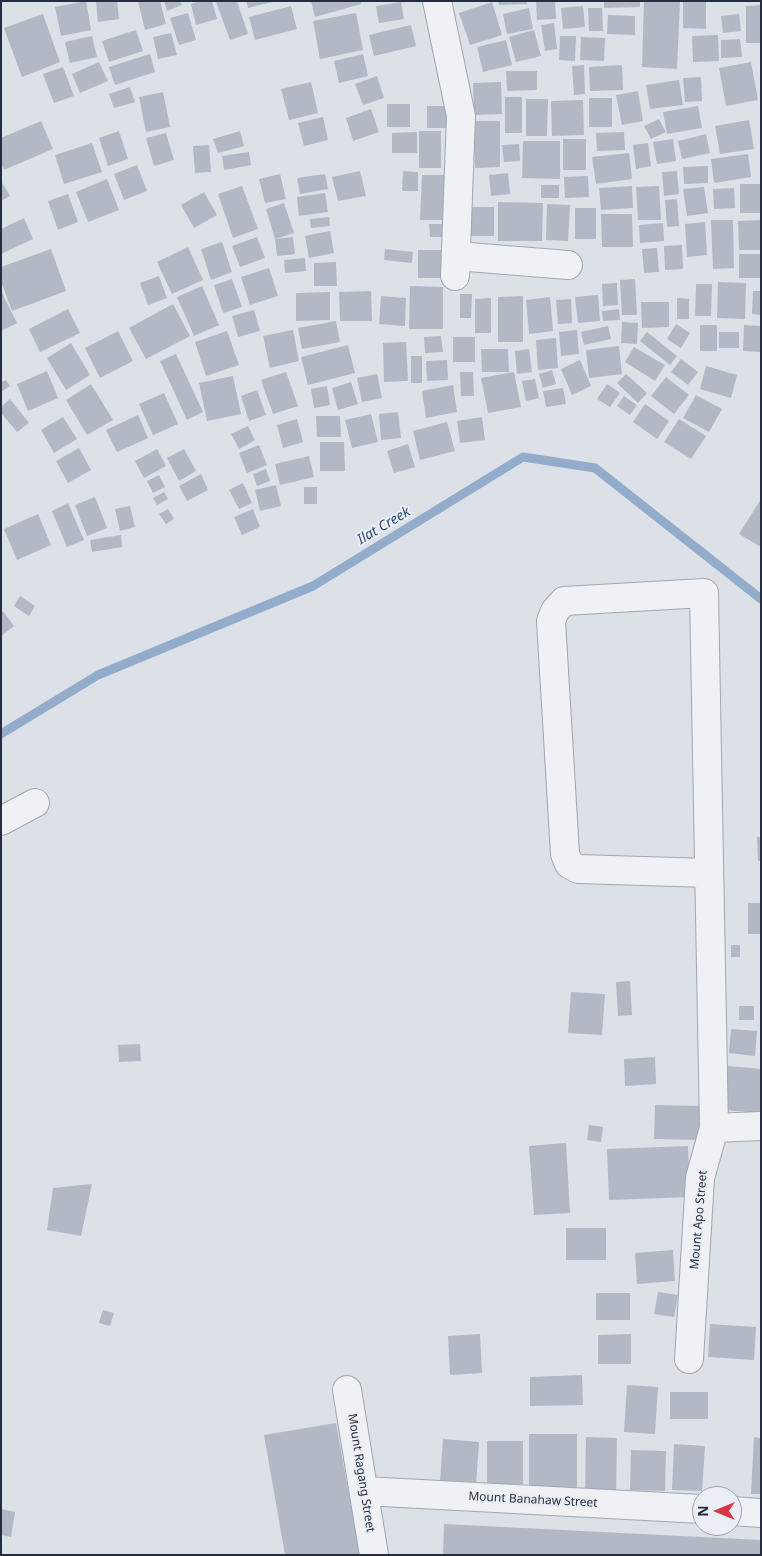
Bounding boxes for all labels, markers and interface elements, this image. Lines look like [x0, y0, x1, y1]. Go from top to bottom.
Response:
water label: Ilat Creek [354, 504, 414, 548]
street label: Mount Apo Street [687, 1170, 711, 1270]
street label: Mount Ragang Street [344, 1413, 378, 1533]
north arrow [692, 1486, 742, 1536]
street label: Mount Banahaw Street [468, 1489, 598, 1511]
text: N [693, 1505, 712, 1517]

